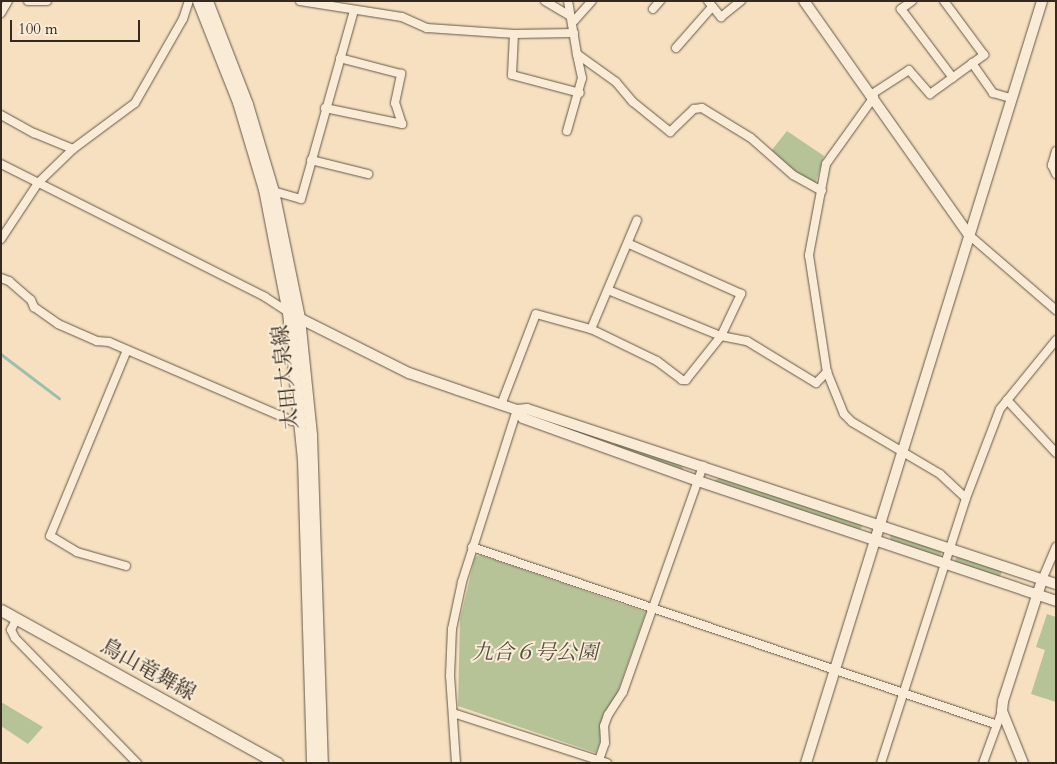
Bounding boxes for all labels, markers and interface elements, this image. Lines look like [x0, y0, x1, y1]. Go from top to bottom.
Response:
scale bar [12, 10, 142, 42]
text: 100 m [18, 19, 58, 39]
street label: 太田大泉線 [268, 323, 304, 431]
street label: 鳥山竜舞線 [96, 634, 200, 706]
park label: 九合６号公園 [472, 640, 598, 666]

